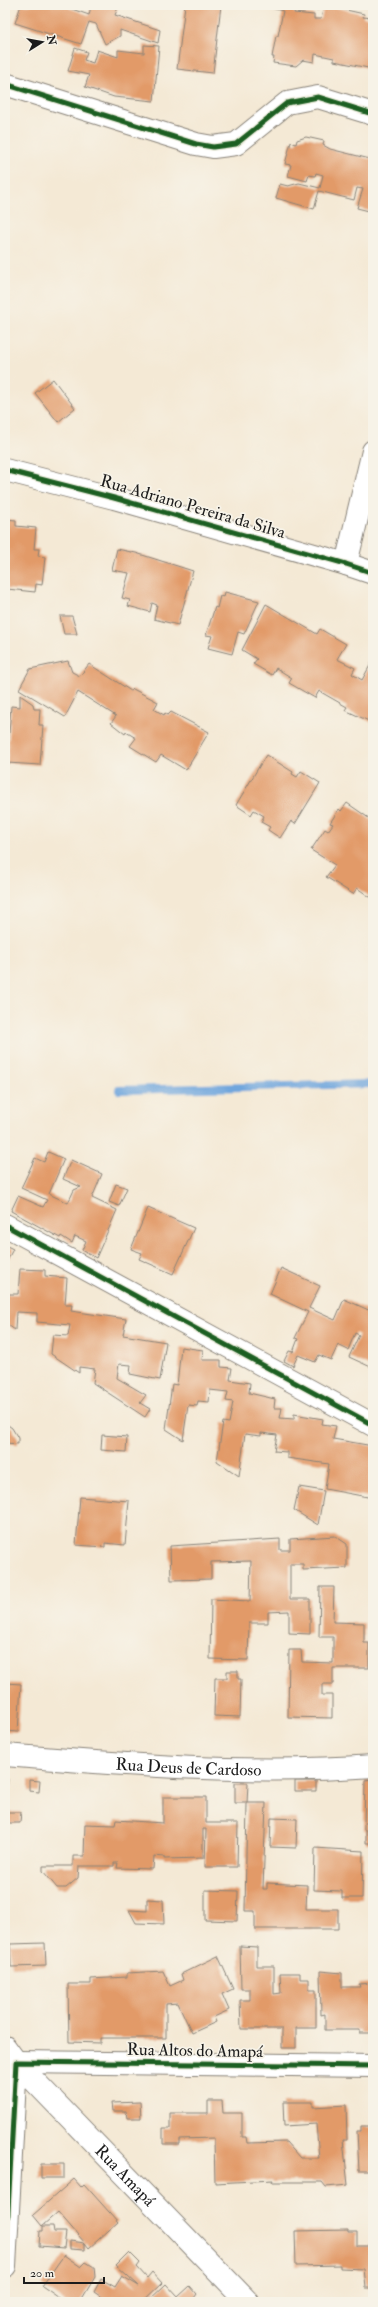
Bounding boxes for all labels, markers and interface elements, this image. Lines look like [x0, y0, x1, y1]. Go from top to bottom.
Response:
north arrow [22, 22, 62, 62]
text: N [44, 33, 59, 47]
street label: Rua Adriano Pereira da Silva [98, 470, 289, 543]
street label: Rua Deus de Cardoso [115, 1754, 262, 1780]
street label: Rua Altos do Amapá [127, 2039, 264, 2063]
street label: Rua Amapá [90, 2140, 160, 2212]
scale bar [24, 2259, 104, 2285]
text: 20 m [30, 2266, 55, 2281]

